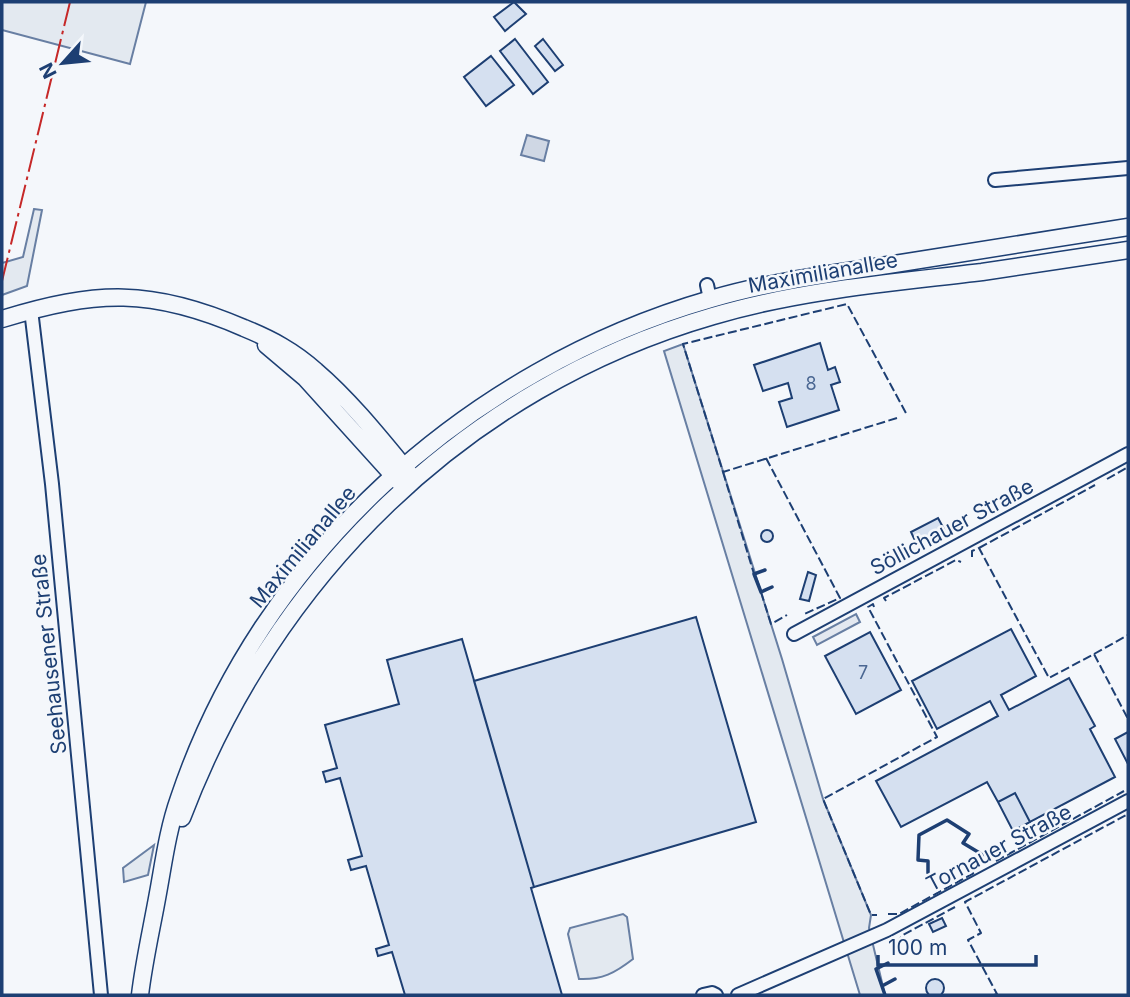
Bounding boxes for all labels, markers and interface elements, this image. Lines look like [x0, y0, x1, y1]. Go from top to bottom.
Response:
north arrow [28, 28, 98, 98]
text: N [35, 59, 62, 82]
street label: Maximilianallee [746, 247, 900, 298]
house number: 8 [805, 373, 817, 394]
street label: Söllichauer Straße [866, 473, 1038, 580]
street label: Maximilianallee [244, 481, 361, 613]
street label: Seehausener Straße [26, 552, 71, 756]
house number: 7 [858, 662, 868, 683]
street label: Tornauer Straße [922, 799, 1076, 896]
scale bar [878, 923, 1036, 967]
text: 100 m [888, 935, 947, 960]

